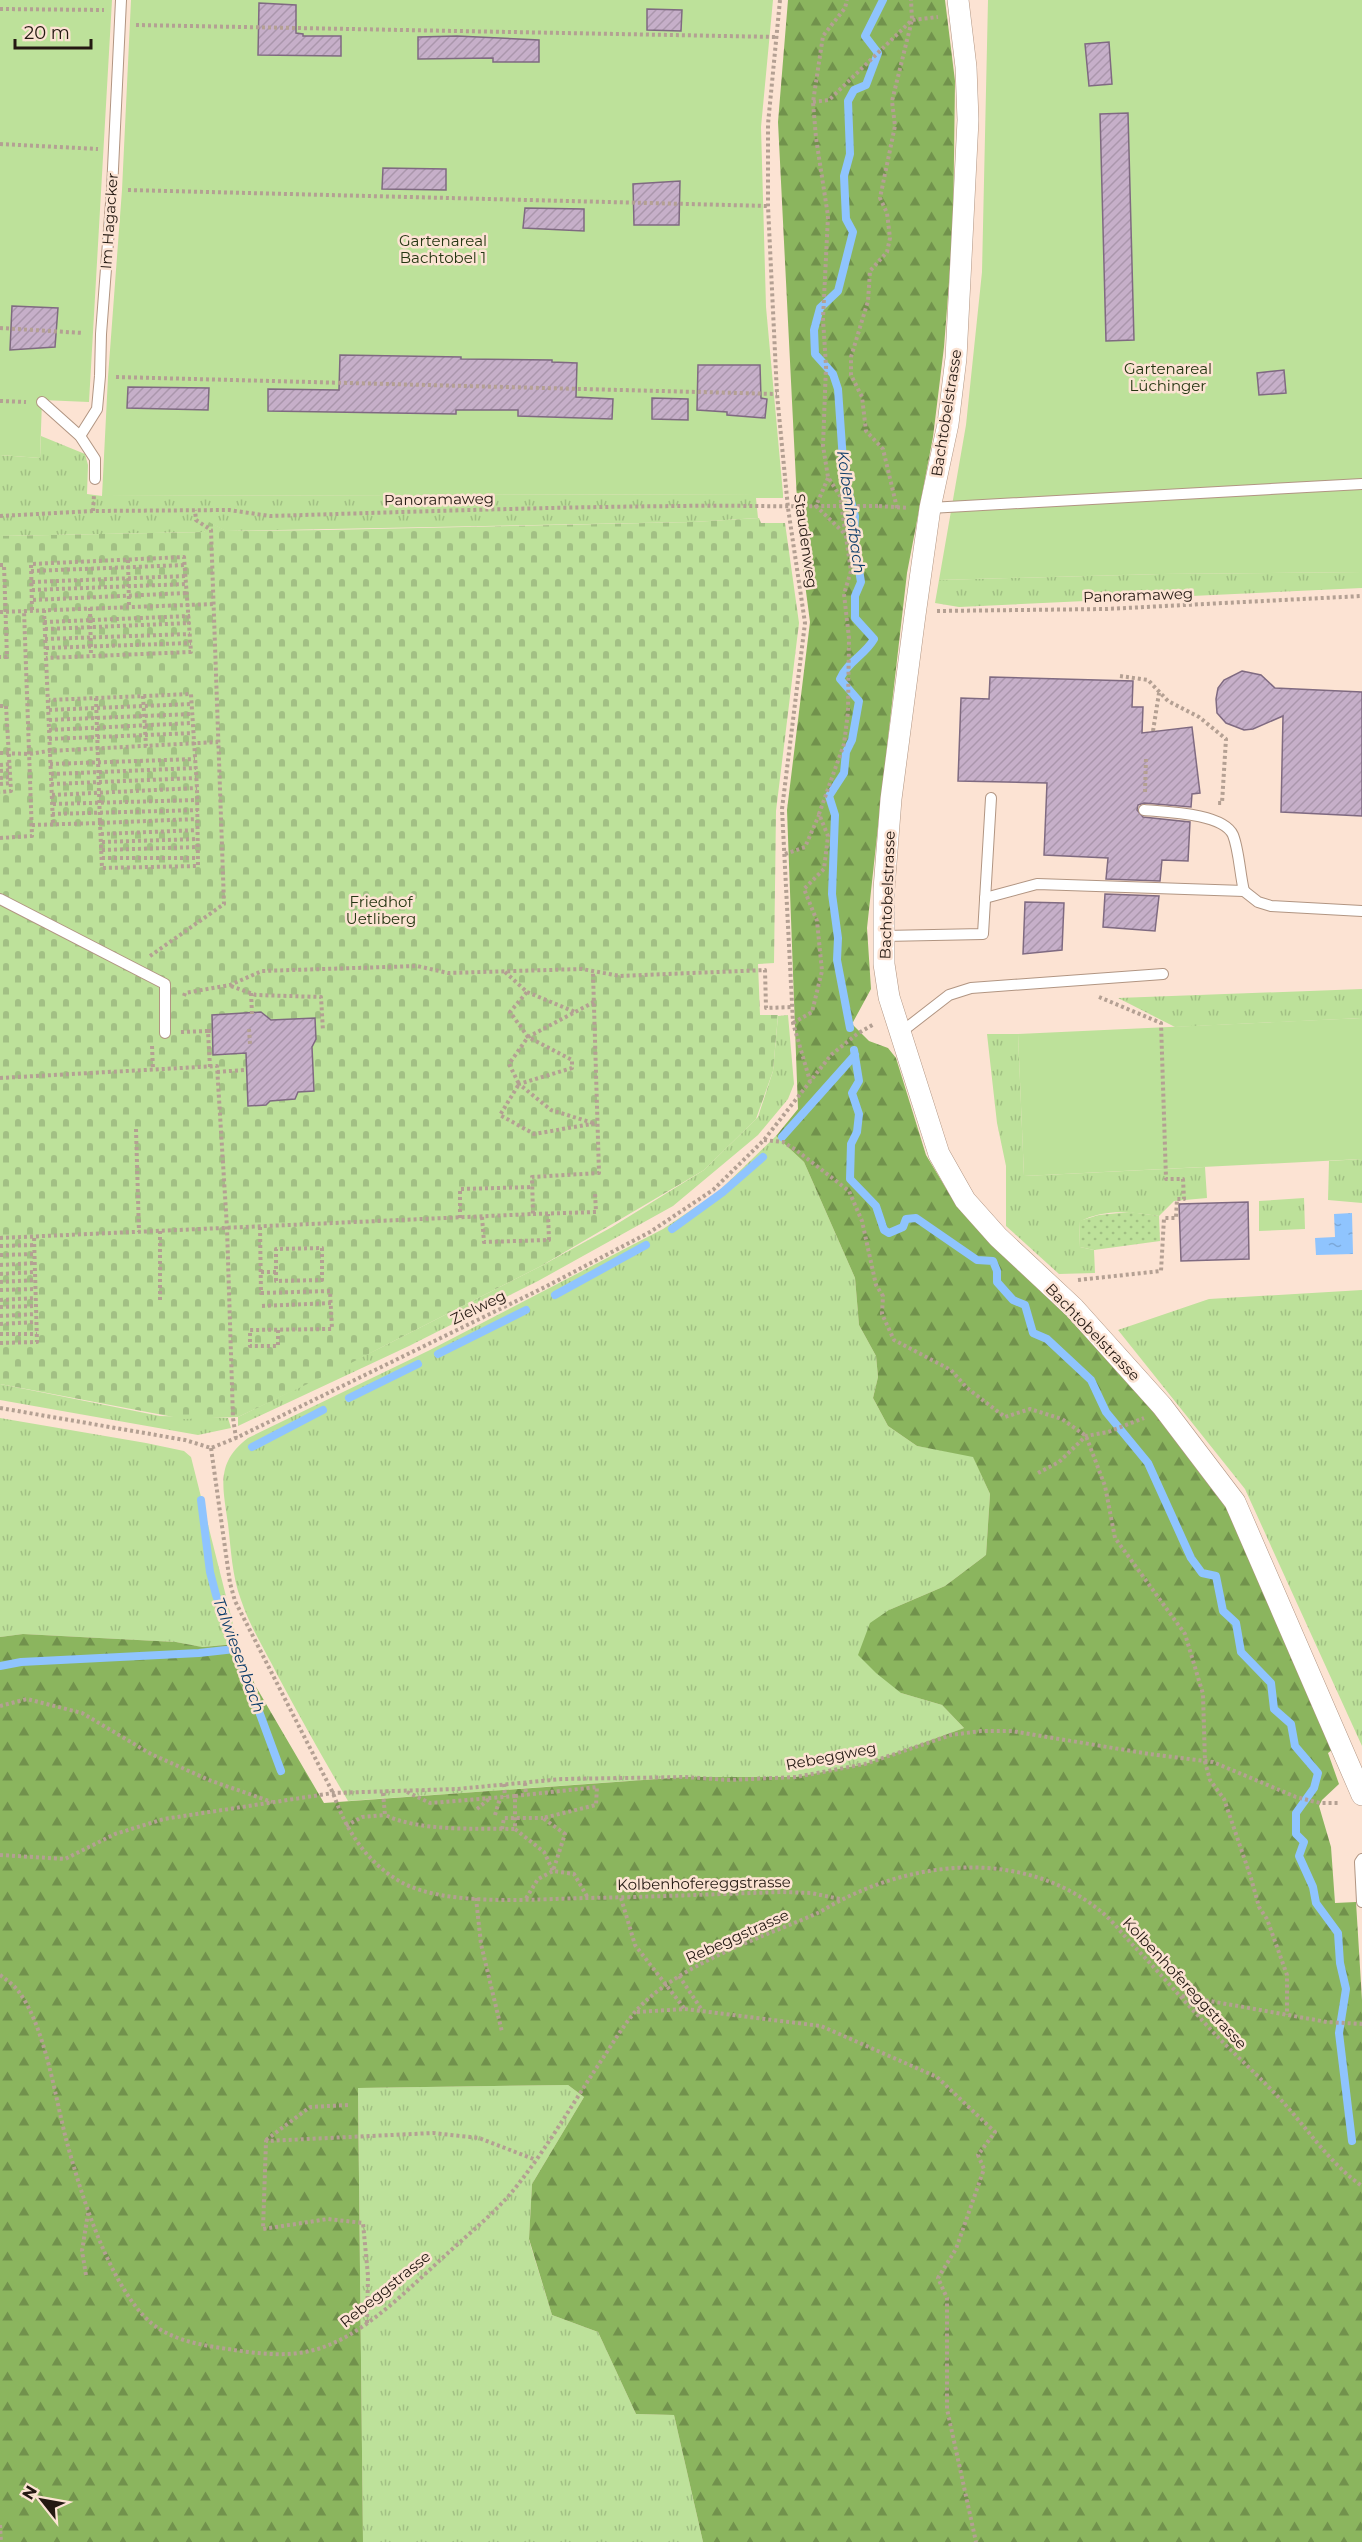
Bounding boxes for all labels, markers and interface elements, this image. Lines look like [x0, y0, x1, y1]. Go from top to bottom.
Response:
scale bar [15, 12, 92, 50]
text: 20 m [24, 22, 70, 44]
street label: Im Hagacker [96, 172, 122, 270]
park label: Gartenareal Bachtobel 1 [399, 231, 487, 267]
street label: Bachtobelstrasse [927, 348, 965, 478]
park label: Gartenareal Lüchinger [1124, 359, 1212, 395]
water label: Kolbenhofbach [833, 449, 869, 575]
street label: Panoramaweg [384, 489, 494, 509]
street label: Staudenweg [790, 492, 822, 590]
street label: Panoramaweg [1083, 584, 1193, 606]
street label: Bachtobelstrasse [875, 830, 899, 960]
park label: Friedhof Uetliberg [346, 892, 416, 928]
street label: Bachtobelstrasse [1042, 1279, 1144, 1385]
street label: Zielweg [447, 1285, 509, 1329]
water label: Talwiesenbach [209, 1595, 269, 1715]
street label: Rebeggweg [784, 1738, 878, 1774]
street label: Kolbenhofereggstrasse [617, 1872, 791, 1894]
street label: Rebeggstrasse [682, 1905, 792, 1967]
street label: Kolbenhofereggstrasse [1119, 1913, 1251, 2053]
street label: Rebeggstrasse [336, 2247, 434, 2331]
north arrow [12, 2470, 72, 2530]
text: N [18, 2482, 41, 2503]

